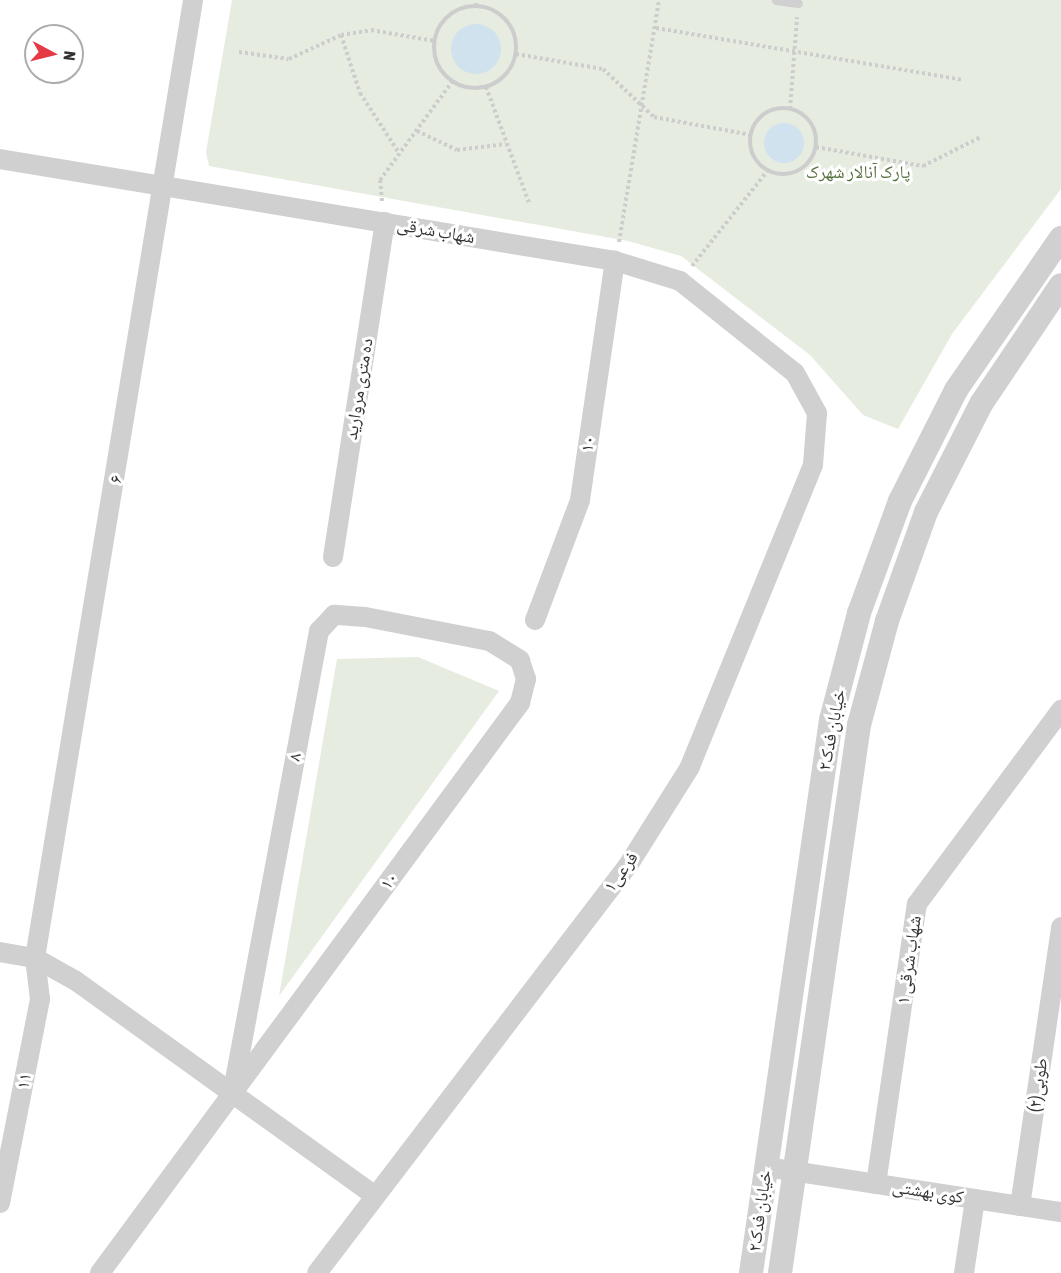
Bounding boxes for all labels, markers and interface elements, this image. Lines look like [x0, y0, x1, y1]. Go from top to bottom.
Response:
north arrow [24, 24, 84, 84]
text: N [60, 50, 79, 62]
park label: پارک آنالار شهرک [806, 161, 910, 183]
street label: شهاب شرقی [395, 214, 477, 248]
street label: ده متری مروارید [340, 337, 378, 441]
street label: ۱۰ [576, 434, 600, 454]
street label: ۶ [105, 473, 127, 485]
street label: خیابان فدک۲ [814, 688, 850, 772]
street label: ۸ [284, 751, 306, 763]
street label: فرعی۱ [599, 848, 643, 896]
street label: ۱۰ [376, 868, 402, 894]
street label: شهاب شرقی ۱ [892, 914, 926, 1006]
street label: طوبی(۲) [1024, 1057, 1052, 1113]
street label: ۱۱ [12, 1071, 36, 1091]
street label: خیابان فدک۲ [744, 1169, 776, 1253]
street label: کوی بهشتی [891, 1176, 965, 1208]

